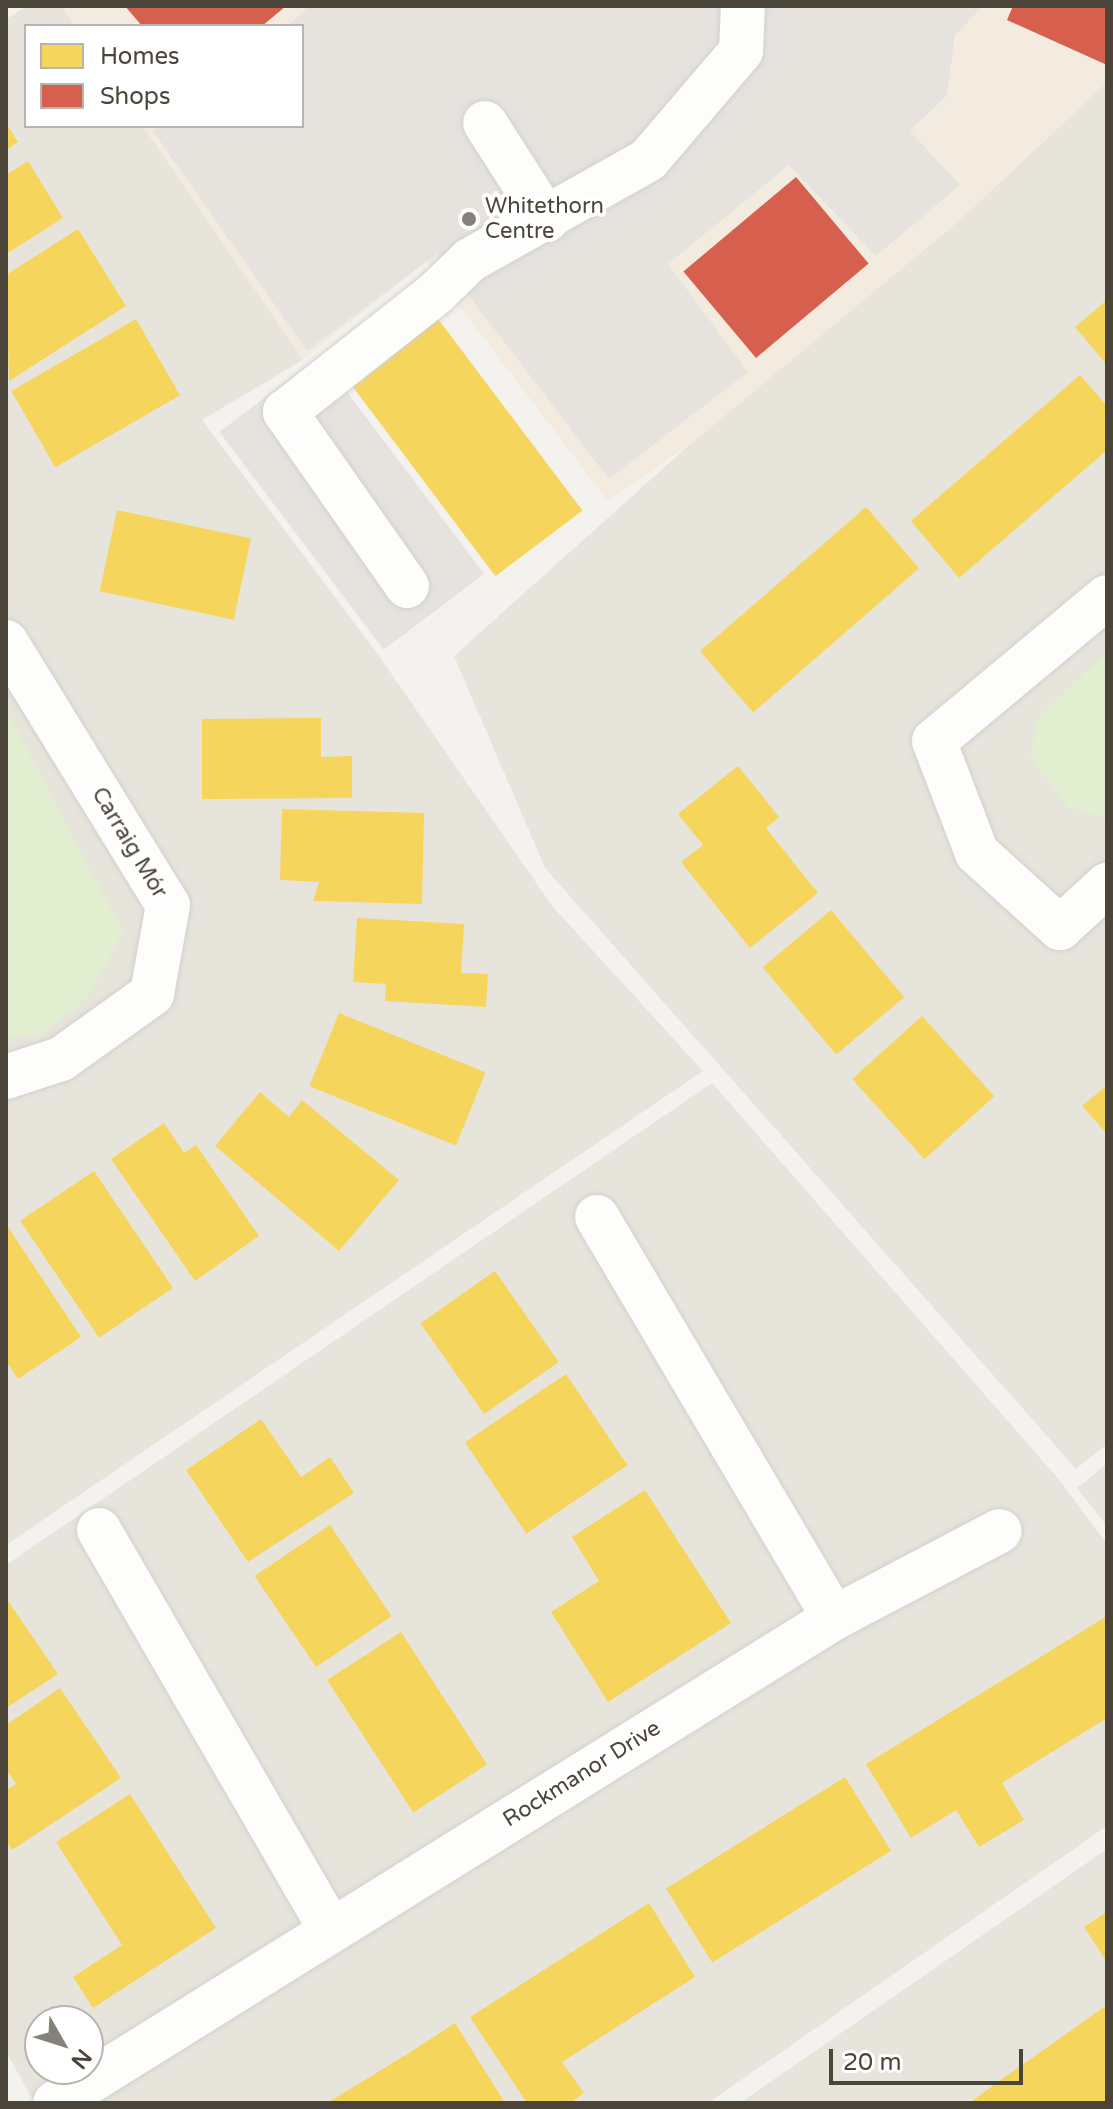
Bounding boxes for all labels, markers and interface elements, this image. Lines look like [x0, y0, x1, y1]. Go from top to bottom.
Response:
legend [24, 24, 304, 128]
text: Homes [100, 42, 180, 71]
text: Shops [100, 82, 170, 111]
place label: Whitethorn Centre [485, 193, 604, 244]
marker: Whitethorn Centre [460, 210, 478, 228]
street label: Carraig Mór [86, 783, 172, 903]
street label: Rockmanor Drive [499, 1715, 665, 1833]
north arrow [24, 2005, 104, 2085]
scale bar [833, 2033, 1027, 2083]
text: N [65, 2044, 97, 2074]
text: 20 m [843, 2048, 901, 2077]

